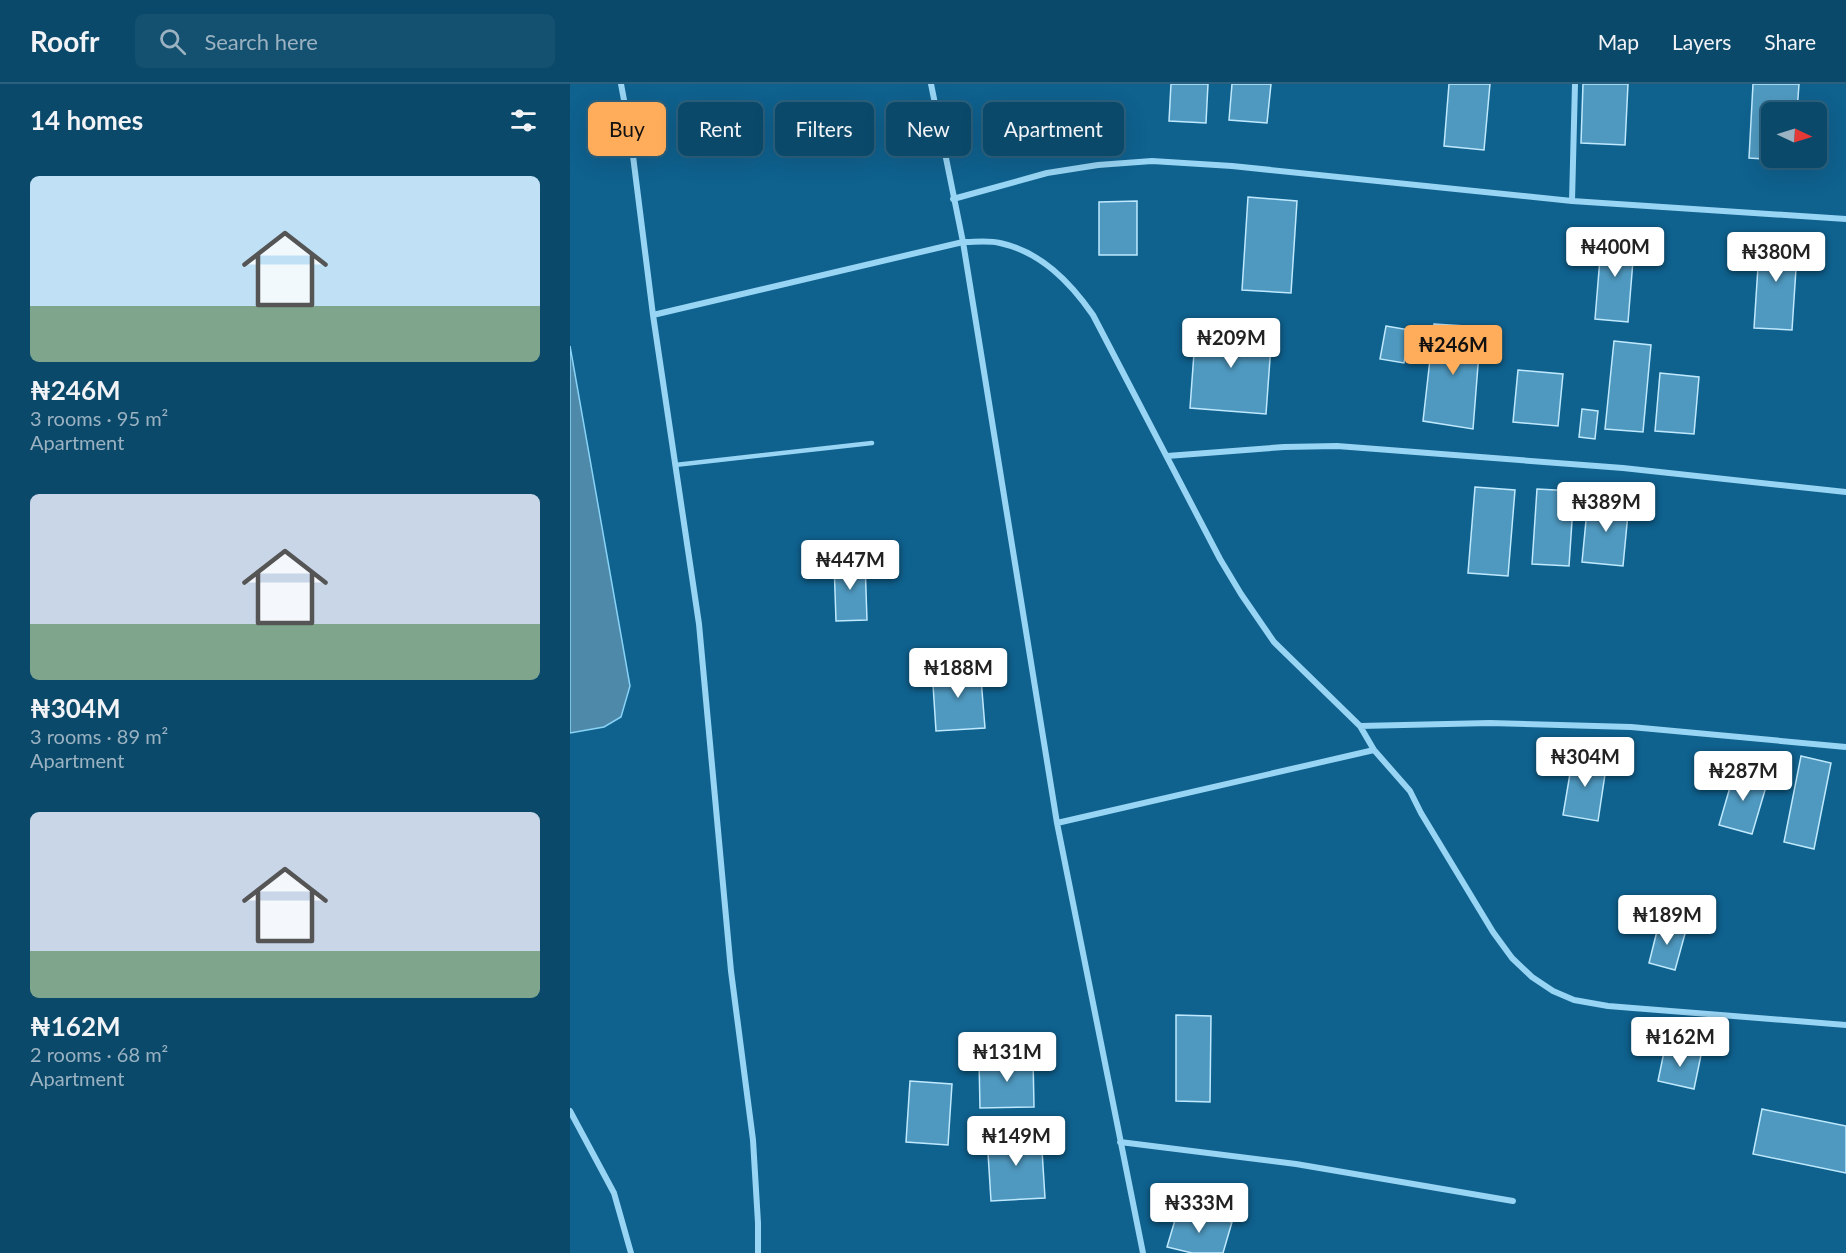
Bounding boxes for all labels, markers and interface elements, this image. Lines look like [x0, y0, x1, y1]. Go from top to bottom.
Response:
search box [135, 14, 555, 68]
text: Roofr [30, 24, 99, 58]
icon: search [156, 25, 189, 58]
text: Search here [204, 28, 318, 55]
text: Map [1598, 29, 1639, 54]
text: Layers [1672, 29, 1731, 54]
text: Share [1764, 29, 1816, 54]
chip: Buy [588, 102, 666, 156]
chip: Rent [678, 102, 763, 156]
chip: Filters [775, 102, 874, 156]
chip: New [886, 102, 971, 156]
chip: Apartment [983, 102, 1124, 156]
north arrow [1761, 102, 1827, 168]
map controls [1761, 102, 1827, 168]
text: 14 homes [30, 104, 143, 136]
icon: filters [507, 104, 540, 137]
icon: home [231, 215, 339, 323]
pin: ₦400M [1573, 227, 1657, 278]
pin: ₦380M [1734, 232, 1818, 283]
text: ₦400M [1580, 234, 1650, 258]
text: ₦380M [1741, 239, 1811, 263]
pin: ₦209M [1189, 318, 1273, 369]
text: ₦209M [1196, 325, 1266, 349]
pin: ₦246M [1411, 325, 1495, 376]
text: ₦246M [1418, 332, 1488, 356]
text: ₦246M [30, 374, 121, 406]
text: 3 rooms · 95 m² [30, 406, 168, 430]
text: Apartment [30, 430, 124, 454]
pin: ₦389M [1564, 482, 1648, 533]
text: ₦389M [1571, 489, 1641, 513]
icon: home [231, 533, 339, 641]
pin: ₦447M [808, 540, 892, 591]
text: ₦447M [815, 547, 885, 571]
pin: ₦188M [916, 648, 1000, 699]
text: ₦188M [923, 655, 993, 679]
text: ₦304M [30, 692, 121, 724]
text: 3 rooms · 89 m² [30, 724, 168, 748]
pin: ₦304M [1543, 737, 1627, 788]
text: ₦304M [1550, 744, 1620, 768]
text: Apartment [30, 748, 124, 772]
pin: ₦287M [1701, 751, 1785, 802]
text: ₦287M [1708, 758, 1778, 782]
icon: home [231, 851, 339, 959]
pin: ₦189M [1625, 895, 1709, 946]
text: ₦189M [1632, 902, 1702, 926]
text: ₦162M [30, 1010, 121, 1042]
pin: ₦162M [1638, 1017, 1722, 1068]
text: ₦162M [1645, 1024, 1715, 1048]
pin: ₦131M [965, 1032, 1049, 1083]
text: ₦131M [972, 1039, 1042, 1063]
text: 2 rooms · 68 m² [30, 1042, 168, 1066]
text: Apartment [30, 1066, 124, 1090]
pin: ₦149M [974, 1116, 1058, 1167]
text: ₦149M [981, 1123, 1051, 1147]
pin: ₦333M [1157, 1183, 1241, 1234]
text: ₦333M [1164, 1190, 1234, 1214]

